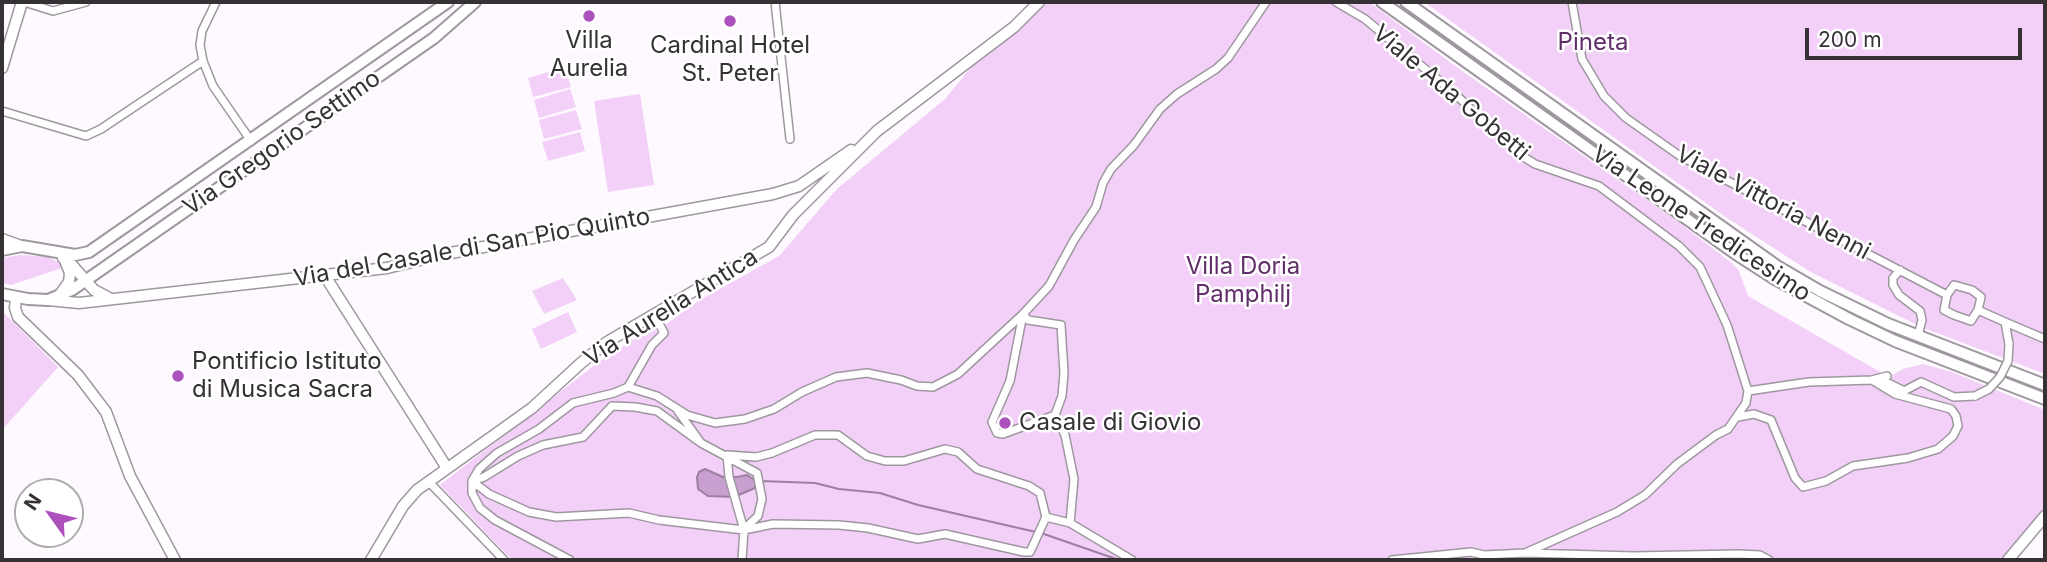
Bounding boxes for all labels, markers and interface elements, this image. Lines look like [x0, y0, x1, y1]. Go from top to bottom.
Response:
marker: Villa Aurelia [581, 8, 597, 24]
marker: Cardinal Hotel St. Peter [722, 13, 738, 29]
scale bar [1809, 14, 2026, 58]
street label: Viale Ada Gobetti [1367, 19, 1535, 167]
place label: Villa Aurelia [550, 27, 628, 83]
text: 200 m [1818, 27, 1882, 52]
park label: Pineta [1558, 29, 1628, 57]
place label: Cardinal Hotel St. Peter [650, 32, 810, 88]
street label: Via Gregorio Settimo [178, 64, 386, 222]
street label: Via Leone Tredicesimo [1586, 140, 1816, 308]
street label: Viale Vittoria Nenni [1671, 140, 1875, 266]
street label: Via del Casale di San Pio Quinto [292, 202, 652, 294]
street label: Via Aurelia Antica [579, 243, 763, 373]
park label: Villa Doria Pamphilj [1186, 253, 1300, 309]
place label: Pontificio Istituto di Musica Sacra [192, 348, 382, 404]
marker: Pontificio Istituto di Musica Sacra [170, 368, 186, 384]
place label: Casale di Giovio [1019, 409, 1201, 437]
marker: Casale di Giovio [997, 415, 1013, 431]
north arrow [14, 478, 84, 548]
text: N [19, 490, 46, 515]

